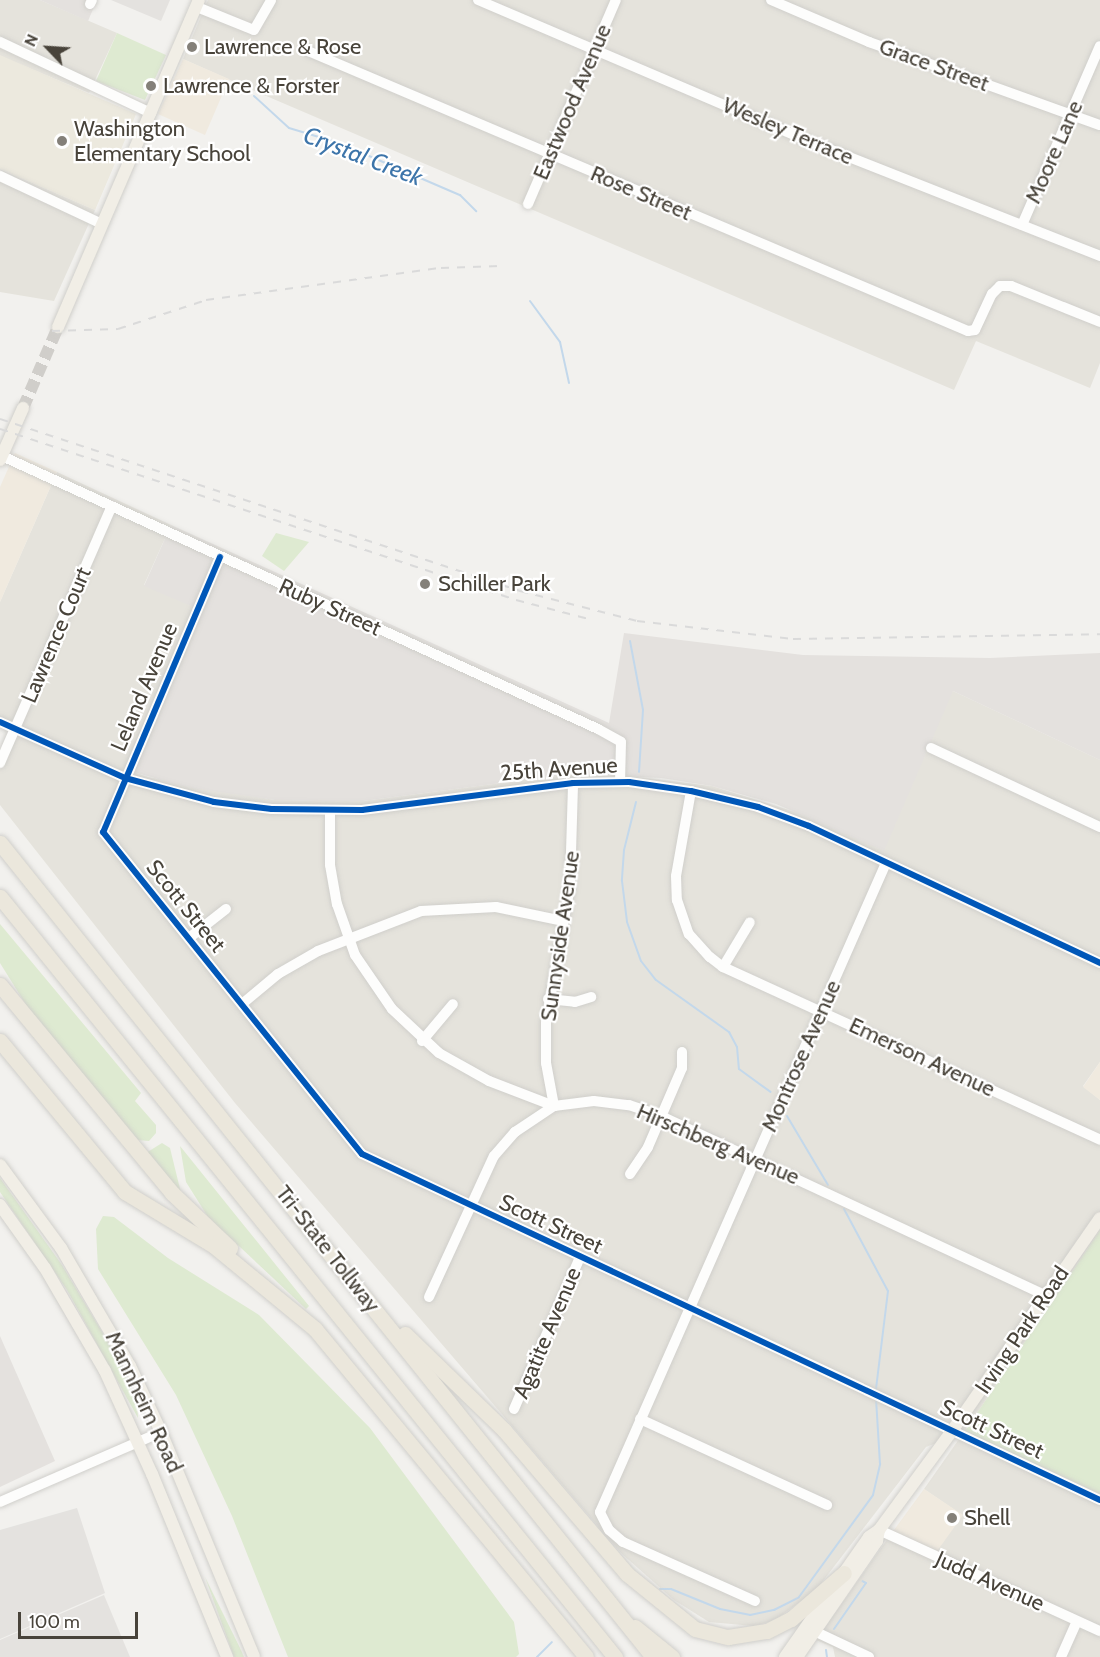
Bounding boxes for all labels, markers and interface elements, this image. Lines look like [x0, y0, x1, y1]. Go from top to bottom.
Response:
north arrow [18, 18, 78, 78]
street label: Eastwood Avenue [527, 20, 617, 184]
text: N [20, 31, 42, 49]
street label: Grace Street [876, 33, 992, 97]
place label: Lawrence & Rose [204, 34, 361, 60]
marker: Lawrence & Rose [185, 40, 199, 54]
place label: Lawrence & Forster [163, 73, 339, 99]
marker: Lawrence & Forster [144, 79, 158, 93]
street label: Wesley Terrace [719, 92, 857, 170]
street label: Moore Lane [1020, 96, 1088, 208]
place label: Washington Elementary School [74, 115, 250, 166]
water label: Crystal Creek [300, 120, 426, 192]
marker: Washington Elementary School [55, 134, 69, 148]
street label: Rose Street [587, 160, 695, 226]
street label: Lawrence Court [16, 563, 96, 707]
place label: Schiller Park [438, 571, 551, 597]
street label: Ruby Street [275, 573, 385, 641]
marker: Schiller Park [416, 575, 434, 593]
street label: Leland Avenue [105, 619, 183, 755]
street label: 25th Avenue [499, 752, 619, 786]
street label: Sunnyside Avenue [535, 849, 585, 1023]
street label: Scott Street [141, 855, 231, 957]
street label: Montrose Avenue [756, 976, 846, 1136]
street label: Emerson Avenue [845, 1012, 999, 1102]
street label: Hirschberg Avenue [633, 1098, 803, 1190]
street label: Tri-State Tollway [270, 1180, 386, 1318]
street label: Scott Street [495, 1189, 607, 1259]
street label: Irving Park Road [970, 1261, 1074, 1399]
street label: Agatite Avenue [507, 1263, 587, 1403]
street label: Mannheim Road [100, 1327, 188, 1477]
street label: Scott Street [936, 1394, 1048, 1464]
place label: Shell [964, 1505, 1010, 1531]
marker: Shell [945, 1511, 959, 1525]
street label: Judd Avenue [932, 1545, 1048, 1617]
scale bar [21, 1600, 141, 1638]
text: 100 m [29, 1611, 80, 1633]

